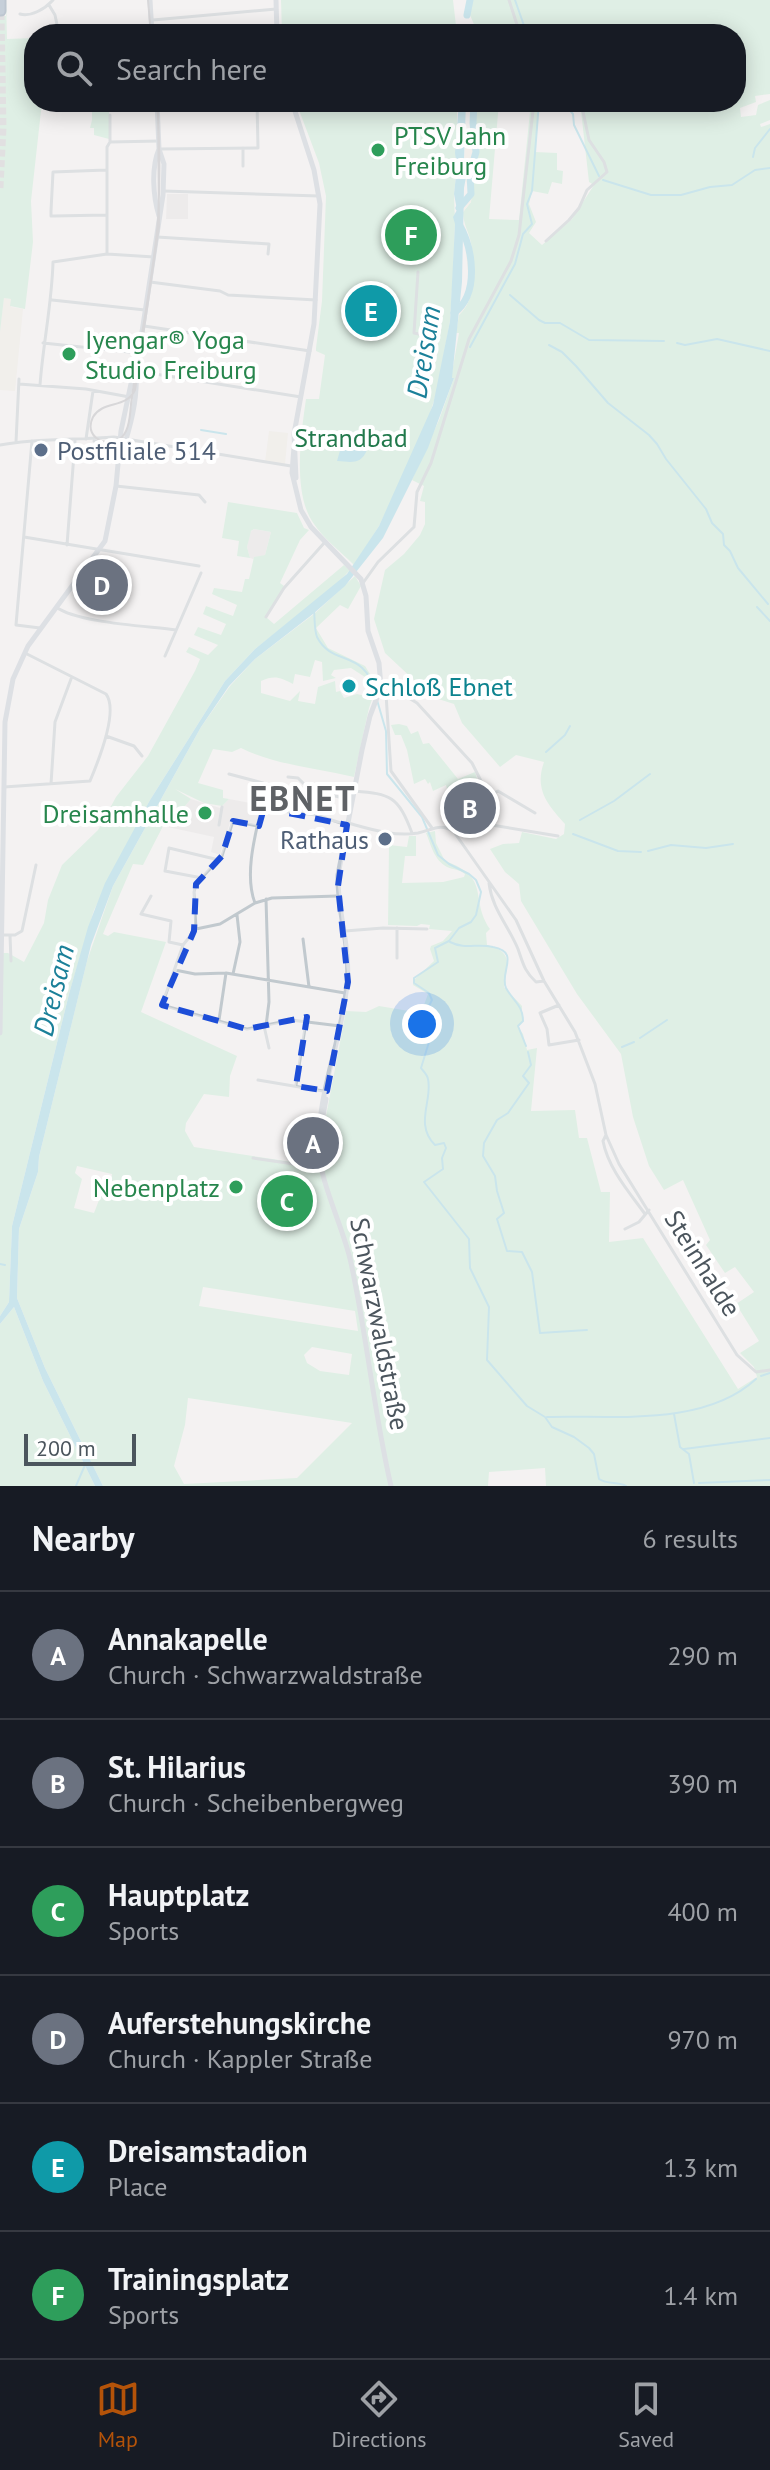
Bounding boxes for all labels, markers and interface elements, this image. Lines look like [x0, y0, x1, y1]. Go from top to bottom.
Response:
search box [24, 24, 746, 112]
icon: search [52, 46, 96, 90]
text: Search here [116, 49, 267, 88]
place label: PTSV Jahn Freiburg [394, 119, 506, 182]
marker: PTSV Jahn Freiburg [369, 141, 387, 159]
pin: F [385, 205, 437, 265]
pin: E [345, 281, 397, 341]
water label: Dreisam [397, 303, 449, 401]
place label: Iyengar® Yoga Studio Freiburg [85, 323, 257, 386]
marker: Iyengar® Yoga Studio Freiburg [60, 345, 78, 363]
park label: Strandbad [294, 421, 408, 454]
place label: Postfiliale 514 [57, 434, 216, 467]
marker: Postfiliale 514 [32, 441, 50, 459]
pin: D [76, 555, 128, 615]
place label: Schloß Ebnet [365, 670, 513, 703]
marker: Schloß Ebnet [340, 677, 358, 695]
district label: EBNET [249, 776, 357, 820]
pin: B [444, 778, 496, 838]
place label: Dreisamhalle [43, 797, 189, 830]
marker: Dreisamhalle [196, 804, 214, 822]
place label: Rathaus [280, 823, 369, 856]
marker: Rathaus [376, 830, 394, 848]
water label: Dreisam [24, 940, 82, 1040]
your location [402, 1004, 442, 1044]
pin: A [287, 1113, 339, 1173]
place label: Nebenplatz [93, 1171, 220, 1204]
pin: C [261, 1171, 313, 1231]
marker: Nebenplatz [227, 1178, 245, 1196]
street label: Steinhalde [658, 1204, 748, 1322]
street label: Schwarzwaldstraße [343, 1215, 417, 1433]
scale bar [24, 1430, 136, 1466]
text: 200 m [36, 1434, 96, 1462]
text: Nearby [32, 1516, 134, 1560]
text: 6 results [643, 1522, 738, 1555]
text: Annakapelle [108, 1619, 268, 1658]
text: A [50, 1639, 66, 1672]
text: 290 m [667, 1639, 738, 1672]
text: Church · Schwarzwaldstraße [108, 1658, 423, 1691]
text: St. Hilarius [108, 1747, 246, 1786]
text: B [50, 1767, 66, 1800]
text: 390 m [667, 1767, 738, 1800]
text: Church · Scheibenbergweg [108, 1786, 404, 1819]
text: Hauptplatz [108, 1875, 249, 1914]
text: C [51, 1895, 65, 1928]
text: 400 m [667, 1895, 738, 1928]
text: Sports [108, 1914, 179, 1947]
text: Auferstehungskirche [108, 2003, 371, 2042]
text: D [50, 2023, 66, 2056]
text: 970 m [667, 2023, 738, 2056]
text: Church · Kappler Straße [108, 2042, 372, 2075]
text: Dreisamstadion [108, 2131, 308, 2170]
text: E [51, 2151, 65, 2184]
text: 1.3 km [664, 2151, 738, 2184]
text: Place [108, 2170, 167, 2203]
text: Trainingsplatz [108, 2259, 289, 2298]
text: F [51, 2279, 65, 2312]
text: 1.4 km [664, 2279, 738, 2312]
text: Sports [108, 2298, 179, 2331]
tab: Map [96, 2377, 140, 2453]
tab: Directions [331, 2377, 427, 2453]
tab: Saved [618, 2377, 674, 2453]

